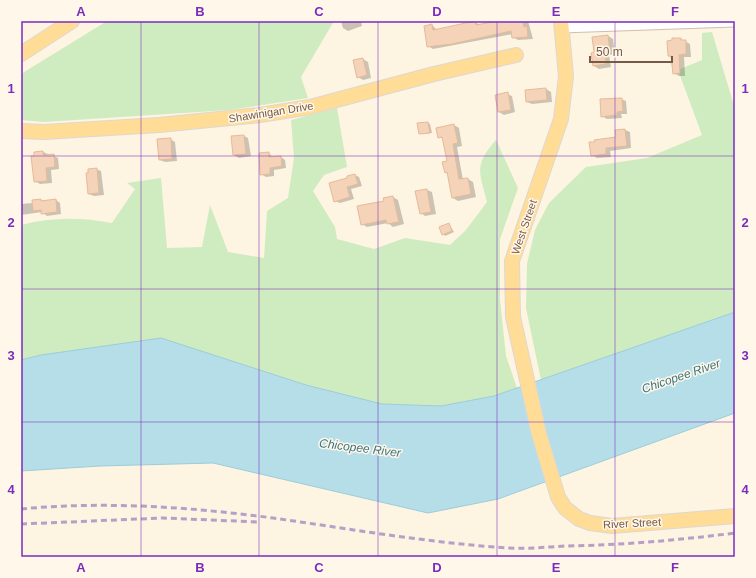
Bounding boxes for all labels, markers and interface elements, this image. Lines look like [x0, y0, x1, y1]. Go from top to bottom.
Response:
text: A [76, 4, 86, 19]
text: B [195, 4, 205, 19]
text: C [314, 4, 324, 19]
text: D [432, 4, 442, 19]
text: E [552, 4, 561, 19]
text: F [671, 4, 679, 19]
scale bar [590, 38, 672, 64]
text: 50 m [596, 45, 623, 59]
text: 1 [7, 81, 15, 96]
text: 1 [741, 81, 749, 96]
street label: Shawinigan Drive [228, 99, 314, 125]
street label: West Street [509, 198, 539, 256]
text: 2 [7, 215, 15, 230]
text: 2 [741, 215, 749, 230]
text: 3 [7, 348, 15, 363]
text: 3 [741, 348, 749, 363]
water label: Chicopee River [640, 356, 723, 396]
water label: Chicopee River [318, 436, 403, 460]
text: 4 [7, 482, 15, 497]
text: 4 [741, 482, 749, 497]
street label: River Street [603, 515, 661, 531]
text: A [76, 560, 86, 575]
text: B [195, 560, 205, 575]
text: C [314, 560, 324, 575]
text: D [432, 560, 442, 575]
text: E [552, 560, 561, 575]
text: F [671, 560, 679, 575]

